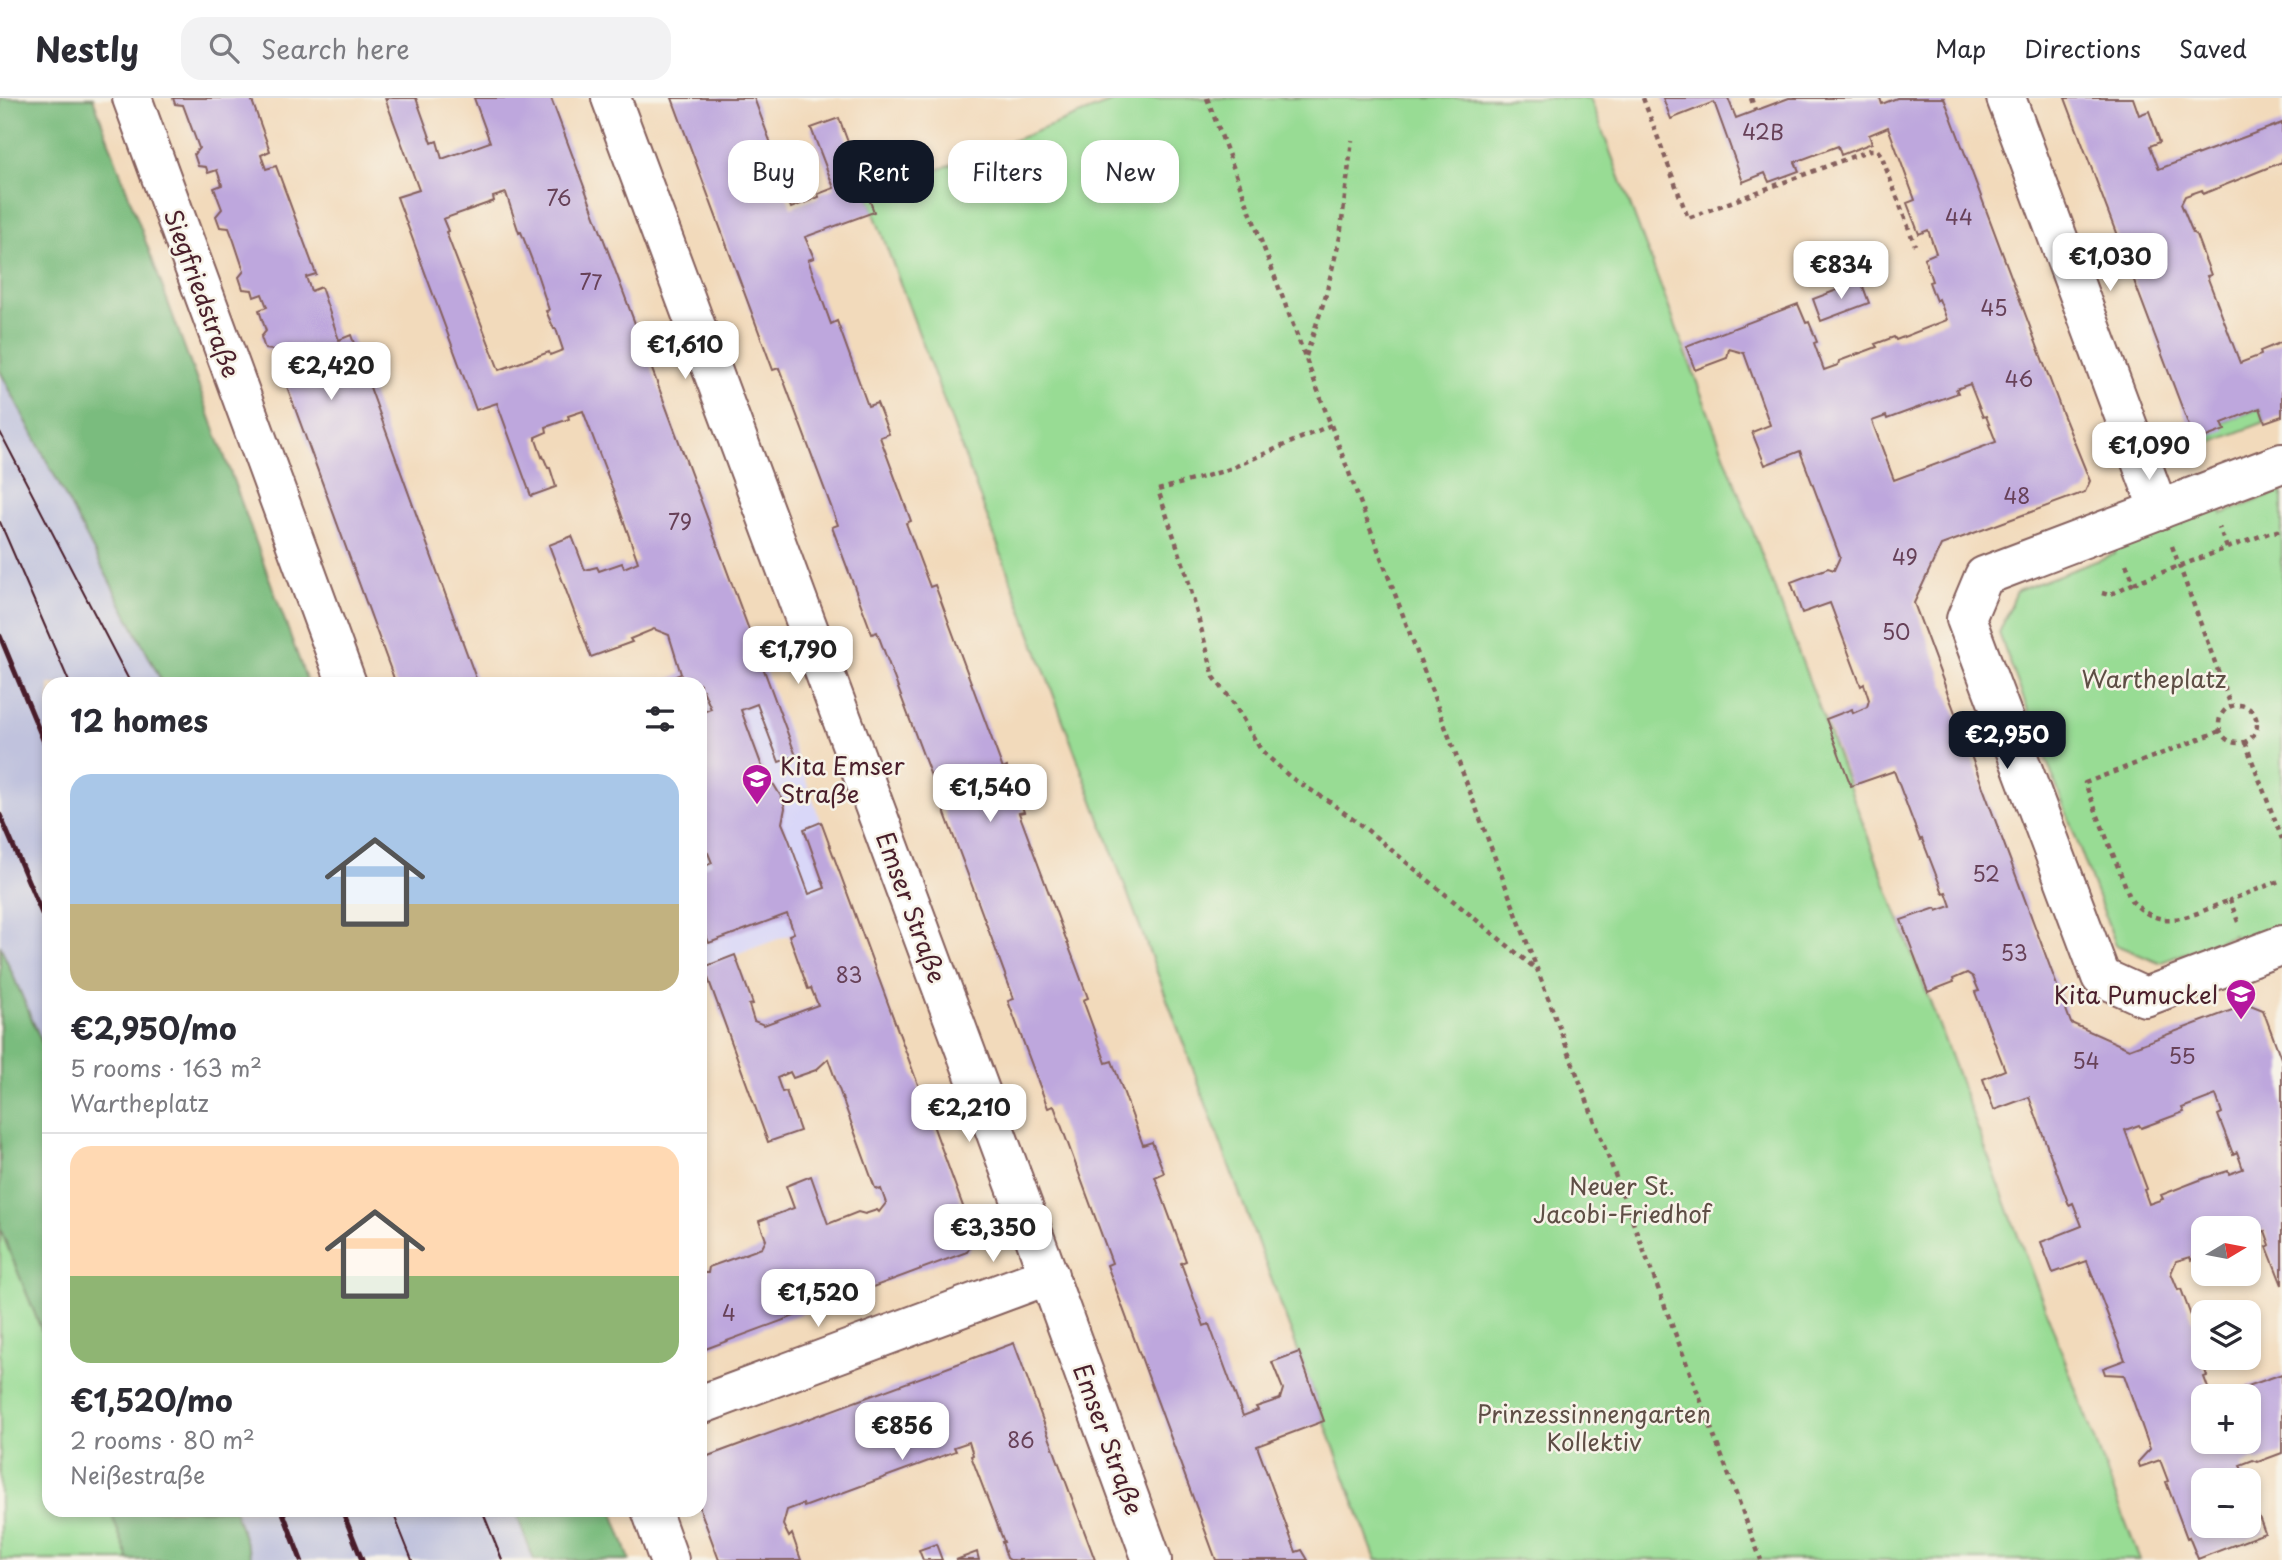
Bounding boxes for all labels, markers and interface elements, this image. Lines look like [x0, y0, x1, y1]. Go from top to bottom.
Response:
search box [181, 17, 671, 80]
text: Nestly [35, 23, 139, 73]
icon: search [205, 29, 243, 67]
text: Search here [261, 29, 410, 68]
text: Map [1935, 30, 1986, 66]
text: Directions [2024, 30, 2141, 66]
text: Saved [2179, 30, 2247, 66]
house number: 42B [1742, 115, 1784, 147]
chip: Buy [728, 140, 819, 203]
chip: Rent [833, 140, 934, 203]
chip: Filters [948, 140, 1067, 203]
chip: New [1081, 140, 1179, 203]
house number: 76 [547, 181, 571, 213]
house number: 44 [1945, 200, 1973, 232]
street label: Siegfriedstraße [156, 204, 250, 382]
pin: €1,030 [2053, 234, 2167, 293]
text: €1,030 [2069, 238, 2152, 273]
pin: €834 [1800, 242, 1882, 301]
text: €834 [1809, 246, 1873, 281]
house number: 77 [579, 265, 603, 297]
house number: 45 [1981, 291, 2007, 323]
pin: €1,610 [628, 322, 742, 381]
text: €1,610 [647, 326, 723, 361]
pin: €2,420 [274, 342, 388, 402]
text: €2,420 [288, 347, 374, 382]
house number: 46 [2005, 362, 2033, 394]
pin: €1,090 [2092, 422, 2206, 482]
text: €1,090 [2108, 427, 2190, 462]
house number: 48 [2004, 479, 2030, 511]
house number: 79 [668, 505, 692, 537]
house number: 49 [1892, 540, 1918, 572]
house number: 50 [1882, 615, 1910, 647]
pin: €1,790 [741, 626, 855, 686]
text: €1,790 [759, 631, 837, 666]
park label: Wartheplatz [2082, 660, 2226, 696]
text: 12 homes [70, 697, 208, 742]
icon: filters [641, 700, 679, 738]
pin: €2,950 [1950, 712, 2064, 771]
text: €2,950 [1965, 716, 2049, 751]
place label: Kita Emser Straße [780, 747, 906, 811]
school or university icon: Kita Emser Straße [740, 762, 774, 806]
pin: €1,540 [933, 764, 1047, 824]
text: €1,540 [949, 769, 1031, 804]
icon: home [312, 819, 438, 945]
street label: Emser Straße [868, 826, 956, 988]
house number: 52 [1972, 857, 2000, 889]
house number: 53 [2000, 936, 2028, 968]
house number: 83 [836, 958, 862, 990]
place label: Kita Pumuckel [2054, 976, 2218, 1012]
school or university icon: Kita Pumuckel [2224, 977, 2258, 1021]
text: €2,950/mo [70, 1005, 237, 1050]
house number: 55 [2168, 1039, 2196, 1071]
house number: 54 [2072, 1044, 2100, 1076]
text: 5 rooms · 163 m² [70, 1050, 262, 1085]
pin: €2,210 [912, 1084, 1026, 1144]
text: Wartheplatz [70, 1085, 209, 1120]
text: €2,210 [927, 1089, 1011, 1124]
park label: Neuer St. Jacobi-Friedhof [1533, 1167, 1713, 1231]
icon: home [312, 1191, 438, 1317]
pin: €3,350 [936, 1204, 1050, 1264]
text: €3,350 [950, 1209, 1036, 1244]
north arrow [2191, 1216, 2261, 1286]
map controls [2191, 1216, 2261, 1538]
pin: €1,520 [761, 1270, 875, 1329]
text: €1,520 [777, 1274, 859, 1309]
house number: 4 [722, 1296, 736, 1328]
button: layers [2191, 1300, 2261, 1370]
street label: Emser Straße [1065, 1358, 1153, 1520]
text: €1,520/mo [70, 1377, 233, 1422]
button: + [2191, 1384, 2261, 1454]
park label: Prinzessinnengarten Kollektiv [1477, 1395, 1711, 1459]
pin: €856 [861, 1402, 943, 1462]
text: €856 [871, 1407, 933, 1442]
text: 2 rooms · 80 m² [70, 1422, 255, 1457]
house number: 86 [1007, 1423, 1035, 1455]
text: Neißestraße [70, 1457, 205, 1492]
button: − [2191, 1468, 2261, 1538]

